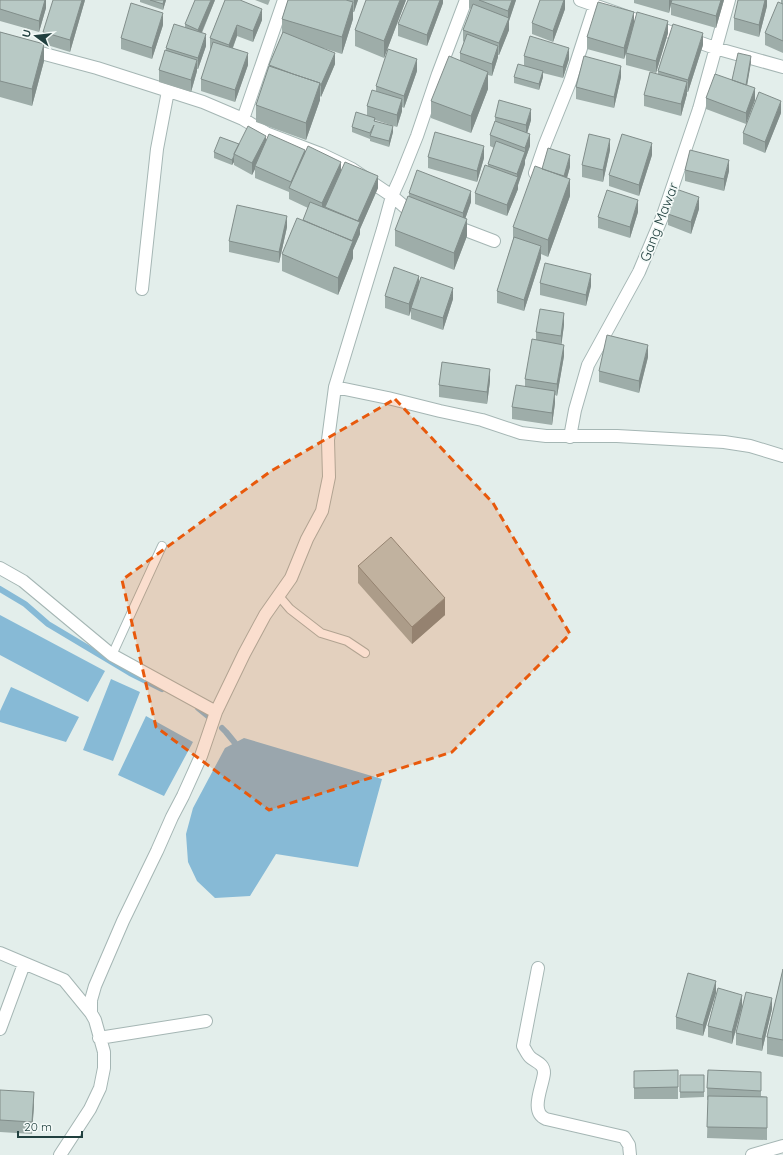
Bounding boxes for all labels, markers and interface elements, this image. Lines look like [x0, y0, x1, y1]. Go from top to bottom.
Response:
north arrow [16, 16, 56, 56]
text: U [19, 28, 34, 39]
street label: Gang Mawar [636, 179, 683, 264]
scale bar [18, 1113, 82, 1139]
text: 20 m [24, 1119, 52, 1134]

